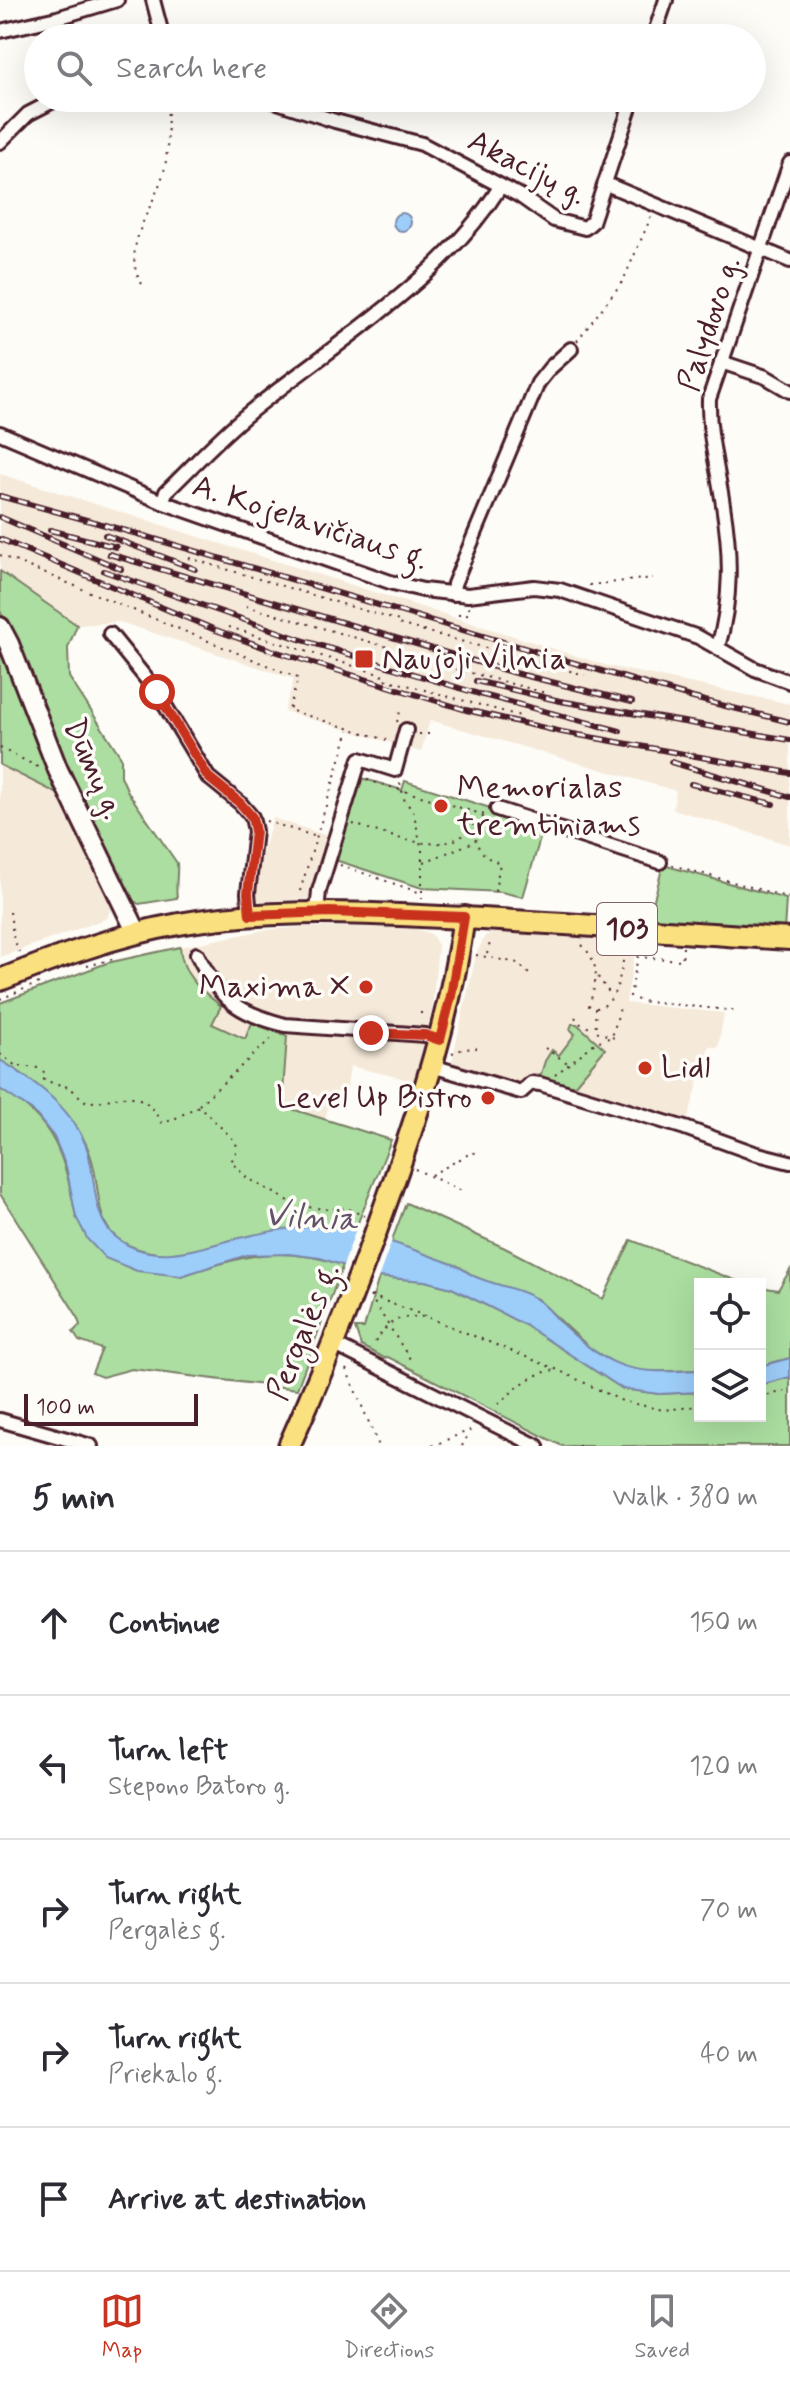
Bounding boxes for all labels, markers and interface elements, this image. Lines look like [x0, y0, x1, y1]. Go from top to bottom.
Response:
search box [24, 24, 766, 112]
icon: search [52, 46, 96, 90]
text: Search here [116, 49, 267, 88]
street label: Akacijų g. [460, 120, 594, 216]
street label: Palydovo g. [668, 251, 752, 397]
street label: A. Kojelavičiaus g. [186, 465, 433, 584]
place label: Naujoji Vilnia [382, 638, 566, 680]
marker: Naujoji Vilnia [353, 648, 375, 670]
route start [139, 674, 175, 710]
street label: Dūmų g. [52, 712, 134, 826]
place label: Memorialas tremtiniams [456, 767, 640, 846]
marker: Memorialas tremtiniams [432, 797, 450, 815]
road number: 103 [597, 903, 657, 955]
place label: Maxima X [199, 966, 350, 1008]
marker: Maxima X [357, 978, 375, 996]
route end [353, 1015, 389, 1051]
place label: Lidl [661, 1047, 710, 1089]
marker: Lidl [636, 1059, 654, 1077]
place label: Level Up Bistro [276, 1077, 472, 1119]
marker: Level Up Bistro [479, 1089, 497, 1107]
water label: Vilnia [263, 1193, 360, 1243]
street label: Pergalės g. [257, 1257, 353, 1408]
map controls [694, 1278, 766, 1422]
button: locate [694, 1278, 766, 1350]
button: layers [694, 1350, 766, 1422]
scale bar [24, 1390, 198, 1426]
text: 100 m [36, 1394, 95, 1422]
text: 5 min [32, 1476, 115, 1521]
text: Walk · 380 m [612, 1481, 758, 1515]
icon: ahead [32, 1601, 76, 1645]
text: Continue [108, 1604, 220, 1643]
text: 150 m [689, 1606, 758, 1640]
text: Turn left [108, 1731, 228, 1770]
icon: left [32, 1745, 76, 1789]
text: 120 m [689, 1750, 758, 1784]
text: Stepono Batoro g. [108, 1770, 290, 1804]
text: Turn right [108, 1875, 241, 1914]
icon: right [32, 1889, 76, 1933]
text: 70 m [700, 1894, 758, 1928]
text: Pergalės g. [108, 1914, 226, 1948]
text: Turn right [108, 2019, 241, 2058]
icon: right [32, 2033, 76, 2077]
text: 40 m [700, 2038, 758, 2072]
text: Priekalo g. [108, 2058, 223, 2092]
icon: arrive [32, 2177, 76, 2221]
text: Arrive at destination [108, 2180, 366, 2219]
tab: Map [100, 2289, 144, 2365]
tab: Directions [344, 2289, 434, 2365]
tab: Saved [634, 2289, 690, 2365]

